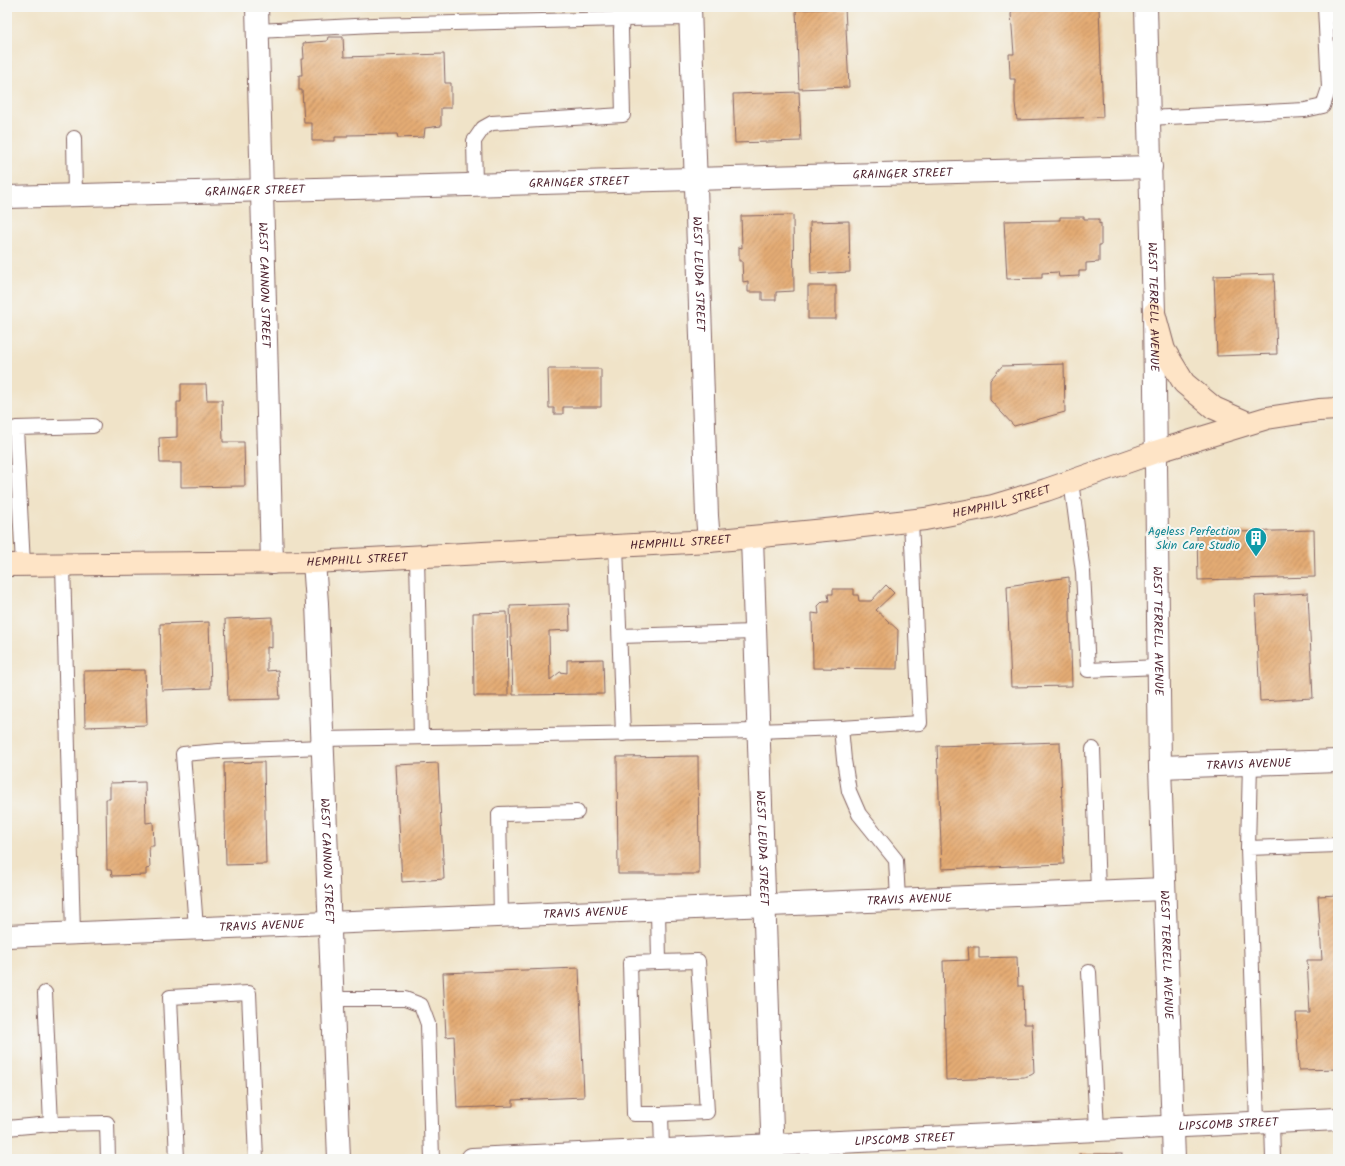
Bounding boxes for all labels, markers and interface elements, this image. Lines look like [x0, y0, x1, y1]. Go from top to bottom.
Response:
street label: GRAINGER STREET [852, 163, 955, 185]
street label: GRAINGER STREET [529, 172, 631, 193]
street label: GRAINGER STREET [205, 180, 307, 202]
street label: WEST LEUDA STREET [687, 216, 710, 333]
street label: WEST CANNON STREET [253, 222, 275, 349]
street label: WEST TERRELL AVENUE [1142, 242, 1164, 373]
street label: HEMPHILL STREET [951, 480, 1055, 524]
place label: Ageless Perfection Skin Care Studio [1148, 522, 1240, 555]
building icon: Ageless Perfection Skin Care Studio [1243, 525, 1269, 558]
street label: HEMPHILL STREET [630, 530, 733, 555]
street label: HEMPHILL STREET [306, 548, 410, 572]
street label: WEST TERRELL AVENUE [1147, 566, 1168, 697]
street label: TRAVIS AVENUE [1206, 754, 1293, 775]
street label: WEST LEUDA STREET [751, 790, 773, 907]
street label: WEST CANNON STREET [315, 798, 339, 925]
street label: TRAVIS AVENUE [866, 889, 953, 911]
street label: WEST TERRELL AVENUE [1154, 890, 1178, 1021]
street label: TRAVIS AVENUE [543, 902, 629, 924]
street label: TRAVIS AVENUE [219, 915, 306, 937]
street label: LIPSCOMB STREET [1178, 1113, 1280, 1136]
street label: LIPSCOMB STREET [854, 1128, 957, 1151]

